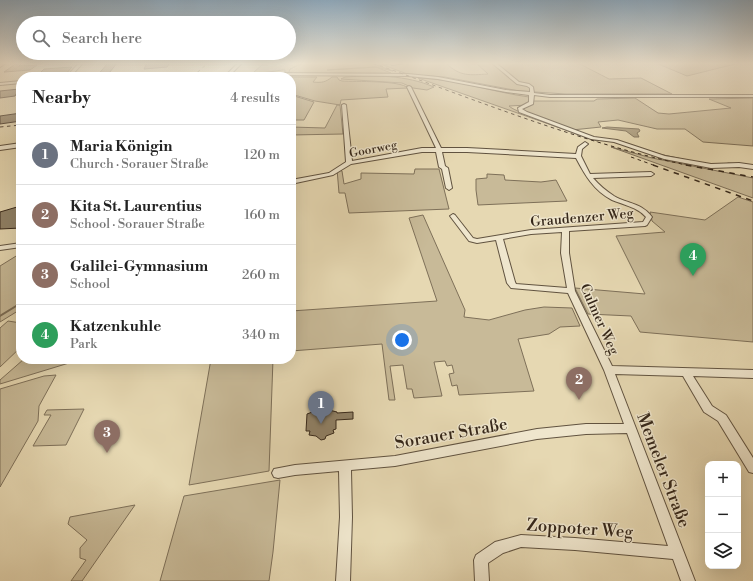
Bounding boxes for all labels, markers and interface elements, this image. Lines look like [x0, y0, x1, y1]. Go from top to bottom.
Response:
search box [16, 16, 296, 60]
icon: search [30, 27, 52, 49]
text: Search here [62, 29, 142, 48]
text: Nearby [32, 87, 91, 109]
text: 4 results [230, 90, 280, 106]
text: Maria Königin [70, 137, 172, 156]
street label: Goorweg [348, 137, 399, 161]
text: 1 [42, 147, 48, 163]
text: 120 m [244, 147, 280, 163]
text: Church · Sorauer Straße [70, 156, 209, 172]
text: Kita St. Laurentius [70, 197, 202, 216]
street label: Graudenzer Weg [530, 204, 635, 231]
text: 2 [41, 207, 49, 223]
text: 160 m [244, 207, 280, 223]
text: School · Sorauer Straße [70, 216, 205, 232]
pin: 4 [680, 243, 706, 276]
text: Galilei-Gymnasium [70, 257, 208, 276]
text: 3 [41, 267, 49, 283]
text: 260 m [242, 267, 280, 283]
text: School [70, 276, 110, 292]
street label: Culmer Weg [575, 281, 623, 359]
text: Katzenkuhle [70, 317, 161, 336]
text: 4 [41, 327, 49, 343]
text: 340 m [242, 327, 280, 343]
your location [392, 330, 412, 350]
text: Park [70, 336, 97, 352]
pin: 2 [566, 367, 592, 400]
pin: 1 [308, 391, 334, 424]
street label: Memeler Straße [631, 410, 695, 531]
street label: Sorauer Straße [393, 413, 509, 455]
pin: 3 [94, 420, 120, 453]
map controls [705, 461, 741, 569]
button: + [705, 461, 741, 497]
button: − [705, 497, 741, 533]
street label: Zoppoter Weg [526, 514, 634, 544]
button: layers [705, 533, 741, 569]

